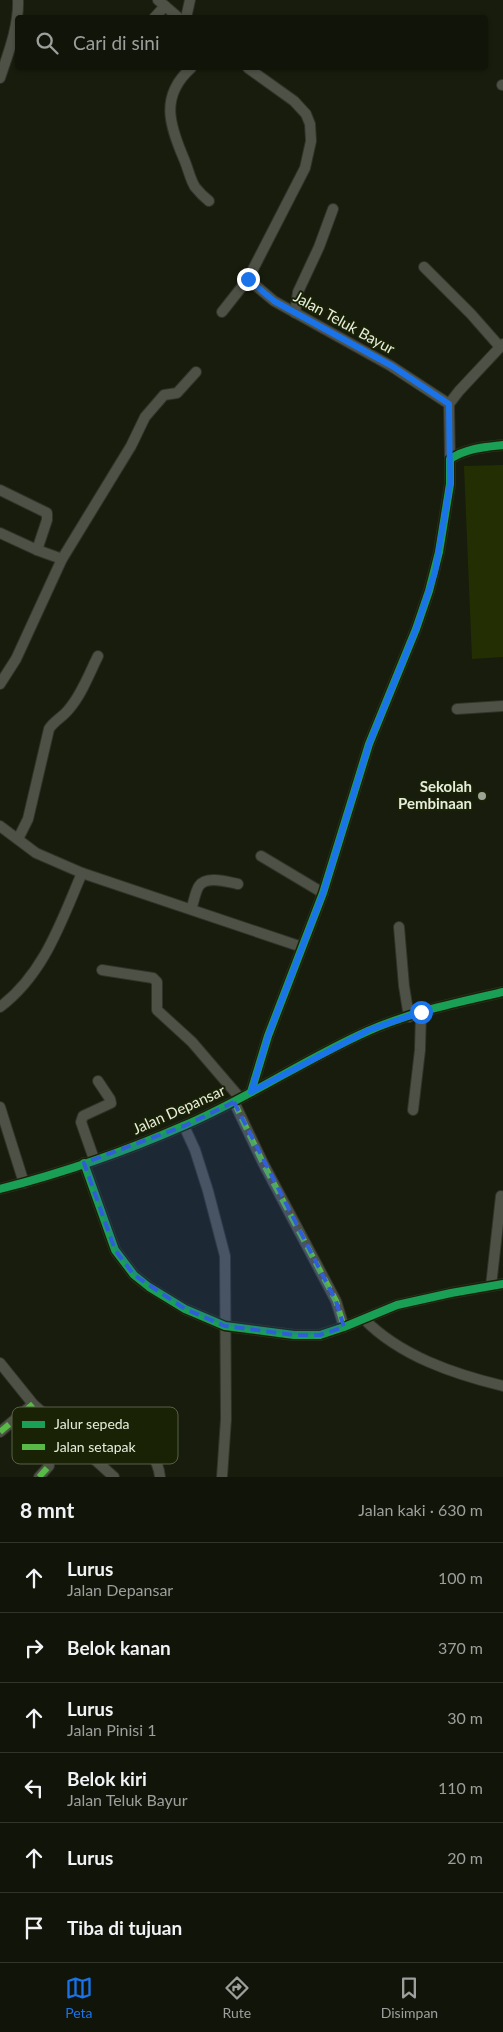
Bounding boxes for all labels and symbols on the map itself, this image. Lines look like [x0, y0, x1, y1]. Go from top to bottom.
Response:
route end [237, 268, 260, 291]
street label: Jalan Teluk Bayur [291, 287, 399, 358]
place label: Sekolah Pembinaan [398, 777, 472, 812]
marker: Sekolah Pembinaan [476, 790, 488, 802]
route start [410, 1001, 433, 1024]
street label: Jalan Depansar [129, 1080, 228, 1138]
legend [12, 1407, 178, 1464]
text: Jalur sepeda [54, 1415, 130, 1432]
text: Jalan setapak [54, 1438, 136, 1455]

